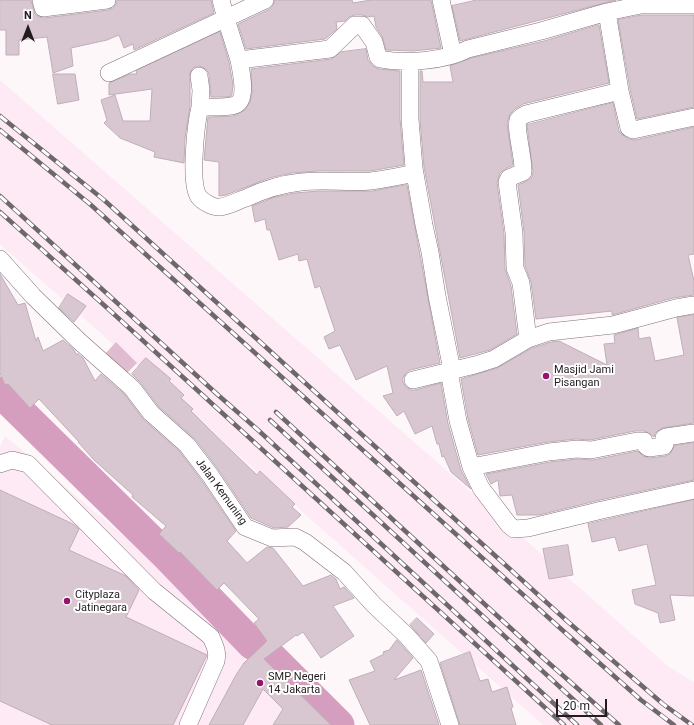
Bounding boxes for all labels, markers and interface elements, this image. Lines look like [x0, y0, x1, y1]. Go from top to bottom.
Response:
north arrow [8, 8, 48, 48]
text: N [24, 9, 32, 22]
place label: Masjid Jami Pisangan [554, 363, 614, 389]
marker: Masjid Jami Pisangan [541, 371, 551, 381]
street label: Jalan Kemuning [192, 456, 250, 528]
place label: Cityplaza Jatinegara [75, 588, 127, 614]
marker: Cityplaza Jatinegara [62, 596, 72, 606]
place label: SMP Negeri 14 Jakarta [268, 670, 326, 696]
marker: SMP Negeri 14 Jakarta [255, 678, 265, 688]
scale bar [558, 691, 609, 717]
text: 20 m [563, 699, 590, 713]

